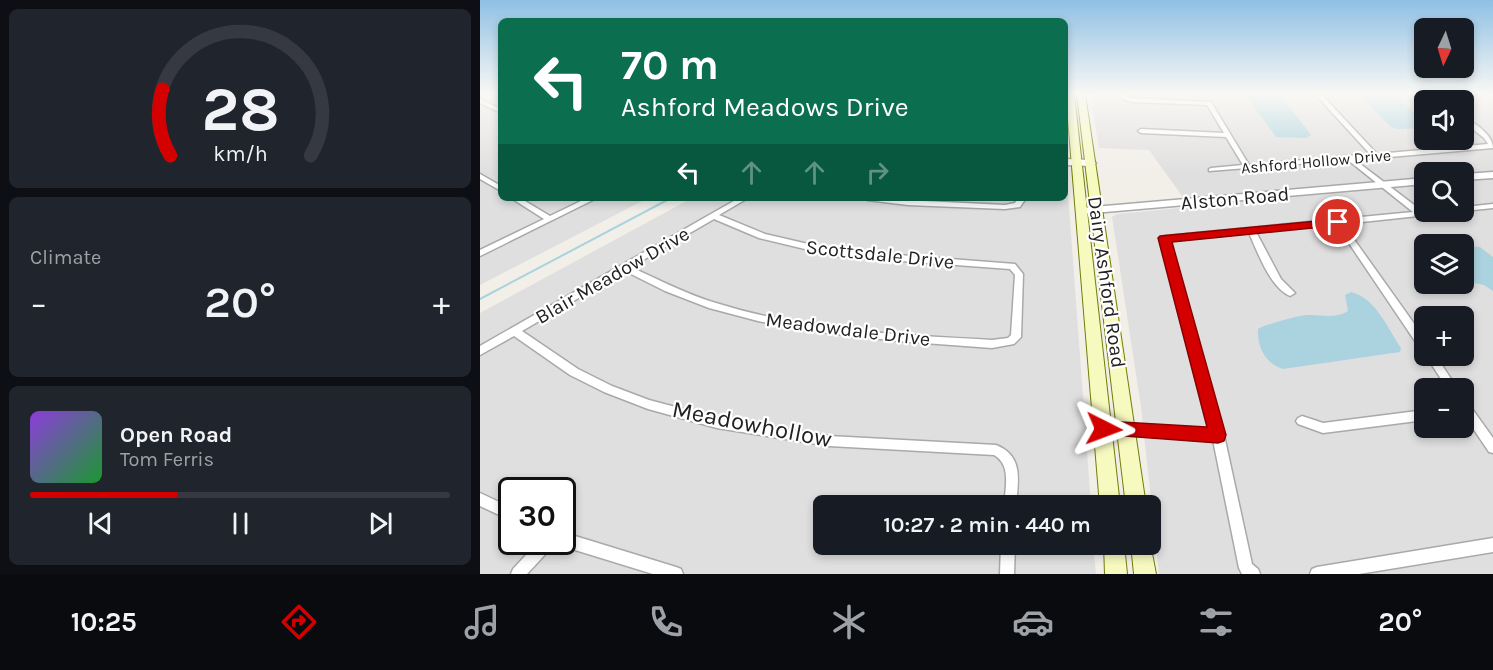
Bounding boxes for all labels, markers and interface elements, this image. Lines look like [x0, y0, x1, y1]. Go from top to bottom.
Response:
north arrow [1414, 18, 1474, 78]
map controls [1414, 18, 1474, 438]
text: 70 m [621, 40, 719, 90]
icon: left [522, 42, 600, 120]
text: 28 [201, 73, 279, 146]
button: sound [1414, 90, 1474, 150]
text: Ashford Meadows Drive [621, 91, 909, 123]
text: km/h [213, 141, 267, 166]
street label: Ashford Hollow Drive [1240, 145, 1392, 178]
icon: left [672, 156, 705, 189]
icon: ahead [735, 156, 768, 189]
icon: ahead [798, 156, 831, 189]
icon: right [861, 156, 894, 189]
button: search [1414, 162, 1474, 222]
street label: Alston Road [1180, 182, 1290, 215]
street label: Dairy Ashford Road [1083, 195, 1130, 369]
pin [1312, 196, 1363, 247]
icon: arrive [1321, 205, 1354, 238]
street label: Blair Meadow Drive [531, 222, 693, 329]
button: layers [1414, 234, 1474, 294]
street label: Scottsdale Drive [805, 235, 955, 274]
text: Climate [30, 246, 101, 269]
text: 20° [204, 276, 276, 328]
text: − [30, 284, 47, 322]
text: + [433, 284, 450, 322]
button: + [1414, 306, 1474, 366]
street label: Meadowdale Drive [764, 308, 932, 351]
button: − [1414, 378, 1474, 438]
street label: Meadowhollow [670, 395, 834, 453]
position arrow [1072, 397, 1136, 461]
text: Open Road [120, 422, 232, 448]
text: Tom Ferris [120, 448, 214, 471]
speed limit sign: 30 [498, 477, 576, 555]
icon: previous [84, 507, 117, 540]
icon: pause [224, 507, 257, 540]
icon: next [364, 507, 397, 540]
text: 10:27 · 2 min · 440 m [883, 512, 1091, 538]
icon: directions [278, 601, 320, 643]
icon: music [461, 601, 503, 643]
icon: phone [645, 601, 687, 643]
icon: climate [828, 601, 870, 643]
icon: car [1012, 601, 1054, 643]
icon: filters [1195, 601, 1237, 643]
text: 10:25 [71, 606, 137, 638]
text: 20° [1378, 606, 1422, 638]

